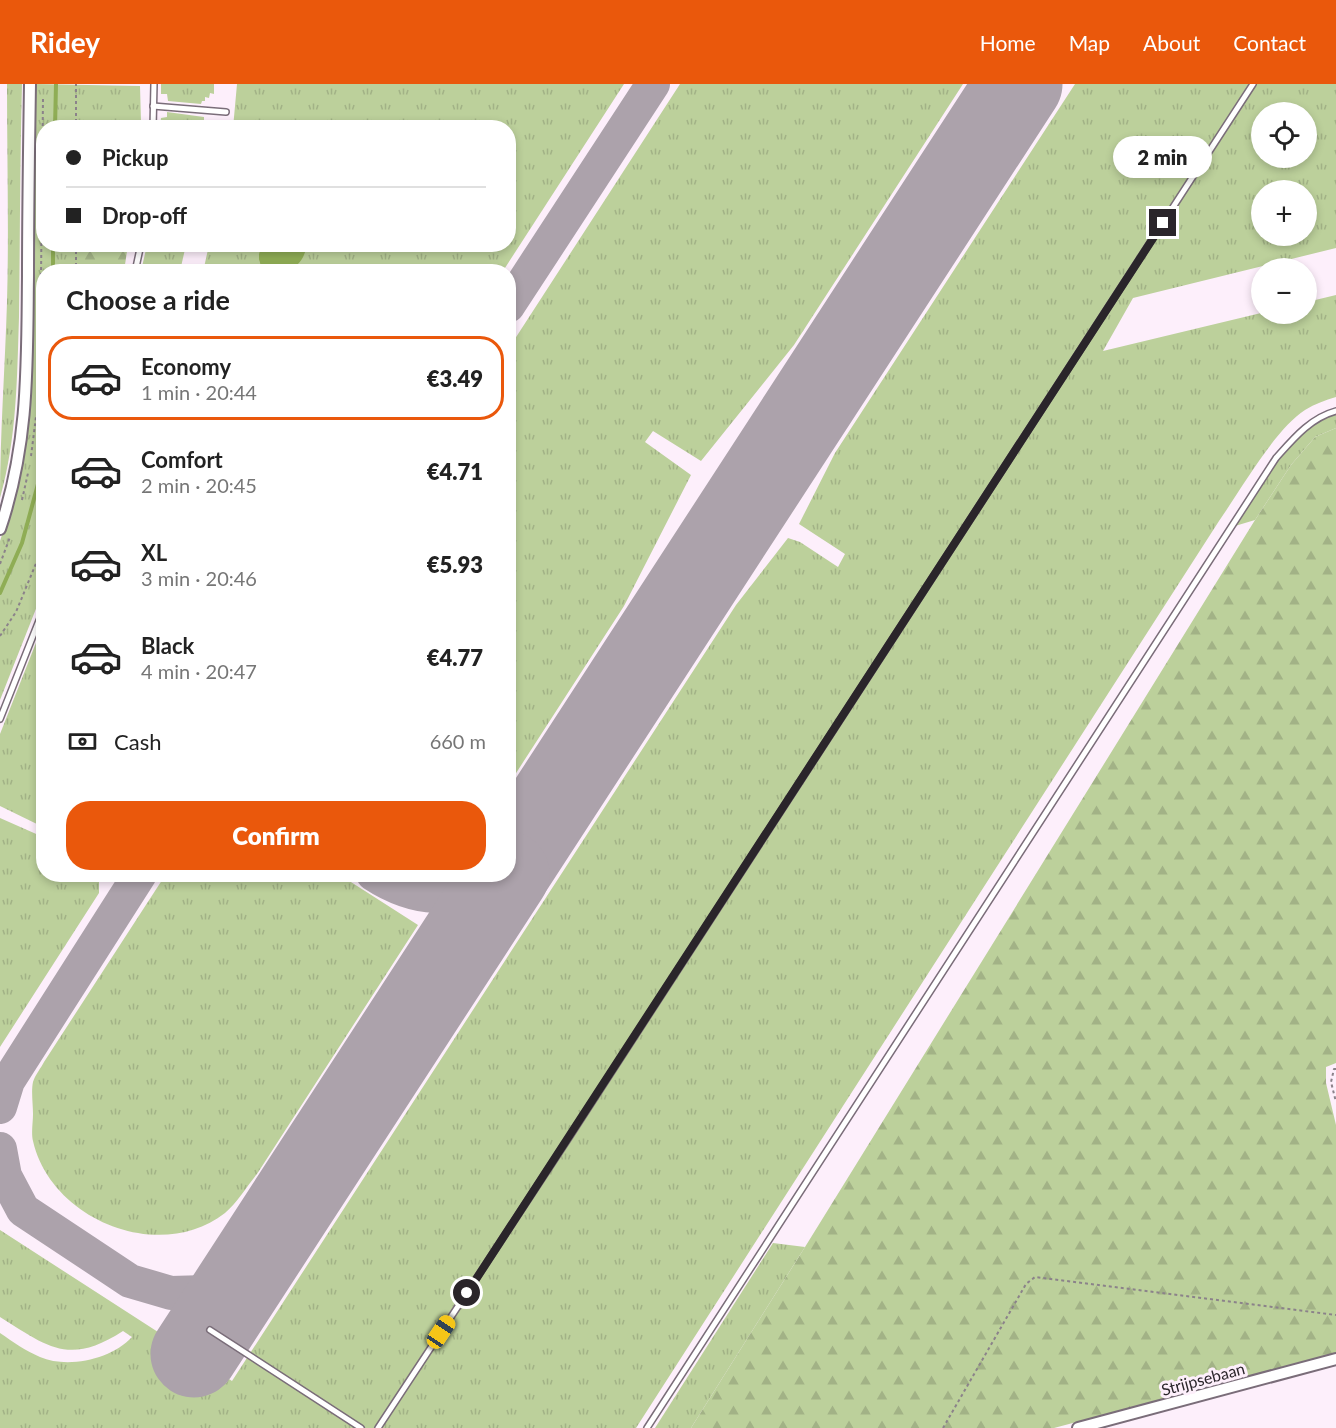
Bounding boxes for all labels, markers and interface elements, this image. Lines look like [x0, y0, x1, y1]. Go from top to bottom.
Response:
text: Ridey [30, 25, 100, 59]
text: Home [980, 30, 1036, 55]
text: Map [1069, 30, 1110, 55]
text: About [1143, 30, 1200, 55]
text: Contact [1233, 30, 1306, 55]
map controls [1251, 102, 1317, 324]
button: locate [1251, 102, 1317, 168]
callout: 2 min [1114, 136, 1212, 178]
text: Pickup [102, 144, 168, 171]
text: 2 min [1138, 145, 1187, 169]
button: + [1251, 180, 1317, 246]
text: Drop-off [102, 202, 187, 229]
route end [1149, 209, 1176, 236]
button: − [1251, 258, 1317, 324]
text: Choose a ride [66, 283, 230, 316]
icon: car [69, 351, 123, 405]
text: Economy [141, 353, 231, 380]
text: €3.49 [427, 365, 483, 392]
text: 1 min · 20:44 [141, 380, 257, 404]
icon: car [69, 444, 123, 498]
text: Comfort [141, 446, 223, 473]
text: €4.71 [427, 458, 483, 485]
text: 2 min · 20:45 [141, 473, 257, 497]
icon: car [69, 537, 123, 591]
text: XL [141, 539, 167, 566]
text: €5.93 [427, 551, 483, 578]
text: 3 min · 20:46 [141, 566, 257, 590]
icon: car [69, 630, 123, 684]
text: Black [141, 632, 194, 659]
text: €4.77 [427, 644, 483, 671]
text: 4 min · 20:47 [141, 659, 257, 683]
icon: cash [66, 725, 99, 758]
text: Cash [114, 728, 161, 755]
text: 660 m [430, 729, 486, 753]
button: Confirm [66, 801, 486, 870]
route start [453, 1279, 480, 1306]
car [423, 1312, 459, 1352]
street label: Strijpsebaan [1159, 1358, 1247, 1399]

